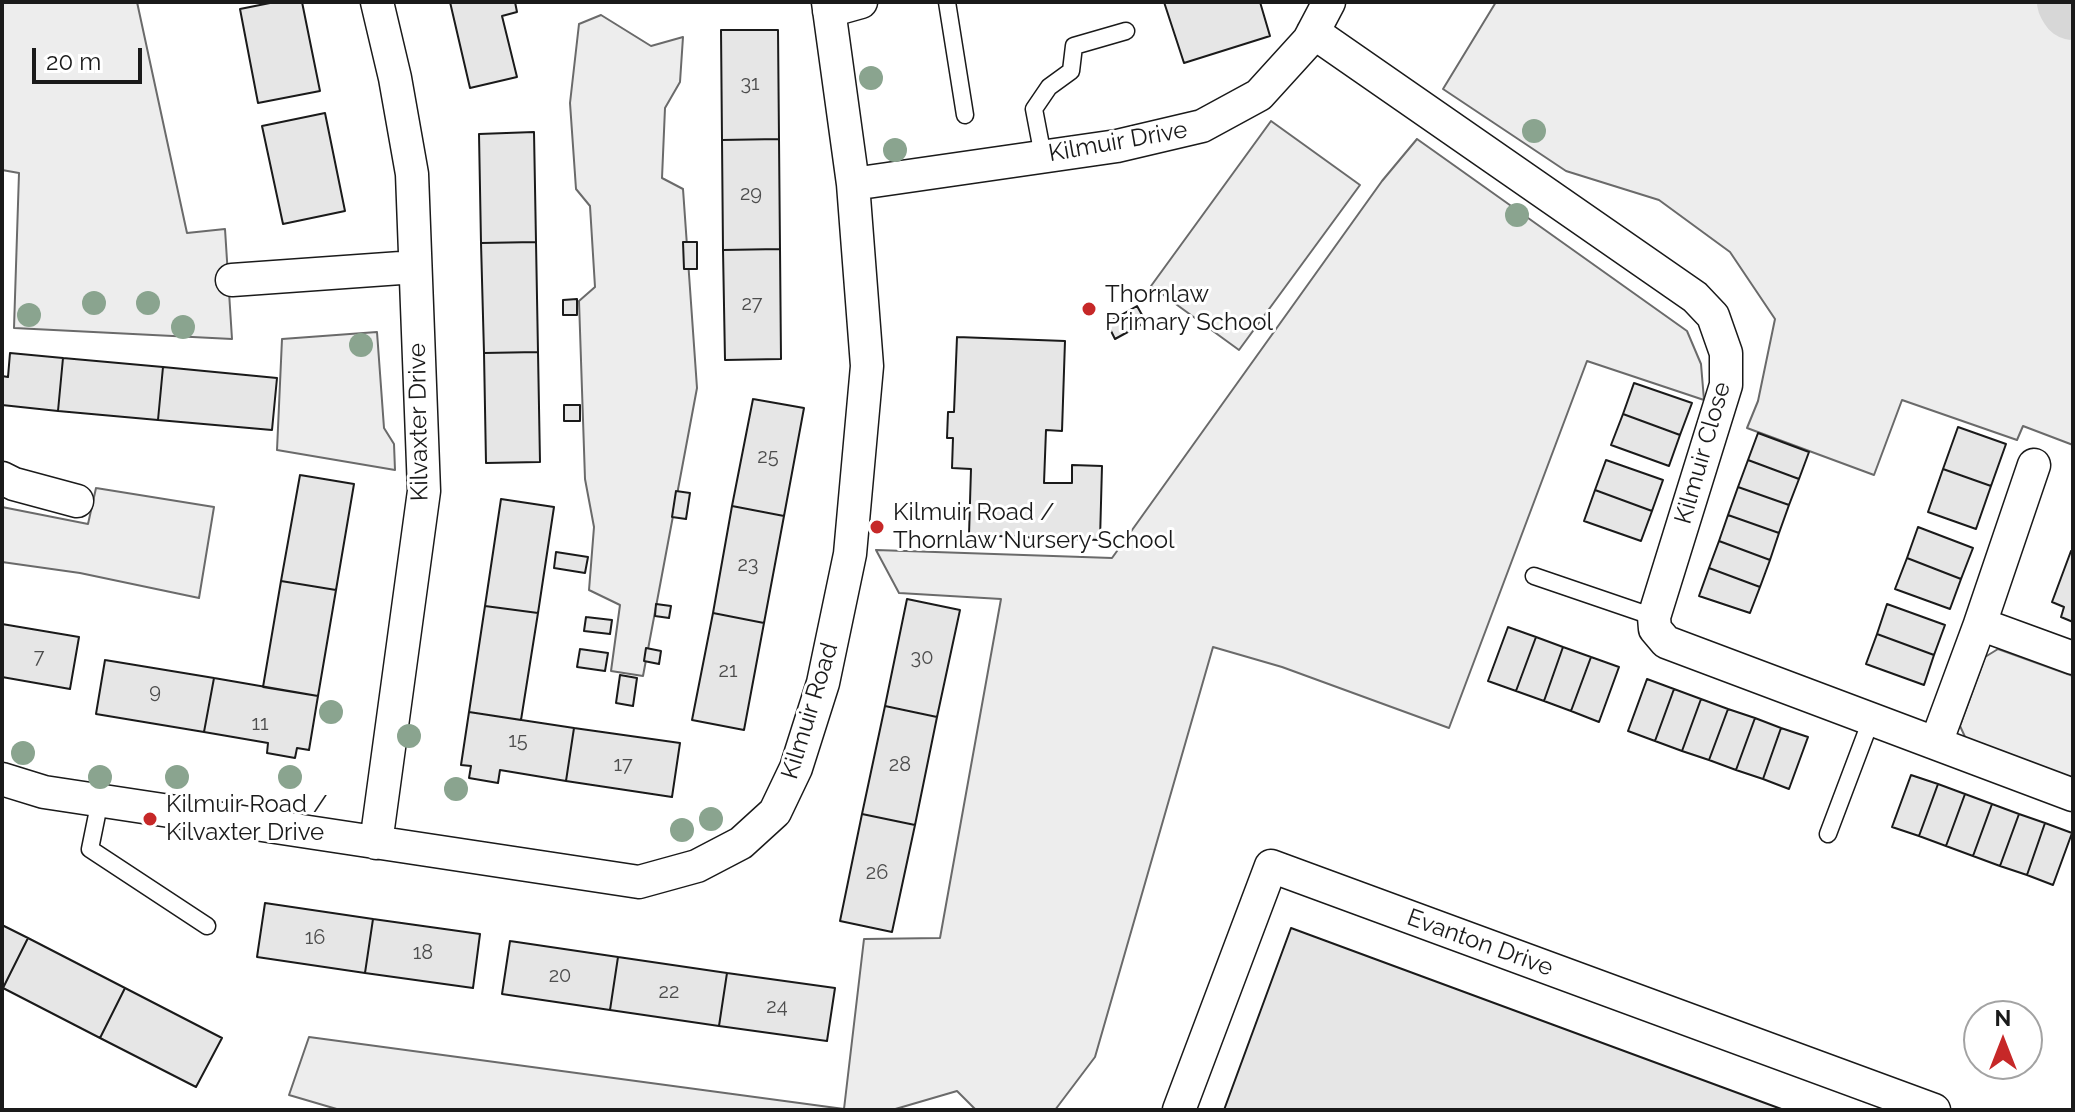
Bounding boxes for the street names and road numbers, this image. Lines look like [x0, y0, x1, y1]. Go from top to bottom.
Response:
street label: Kilmuir Drive [1046, 116, 1190, 168]
street label: Kilvaxter Drive [403, 343, 435, 501]
street label: Kilmuir Close [1669, 379, 1737, 527]
street label: Kilmuir Road [776, 639, 844, 783]
street label: Evanton Drive [1403, 903, 1557, 983]

